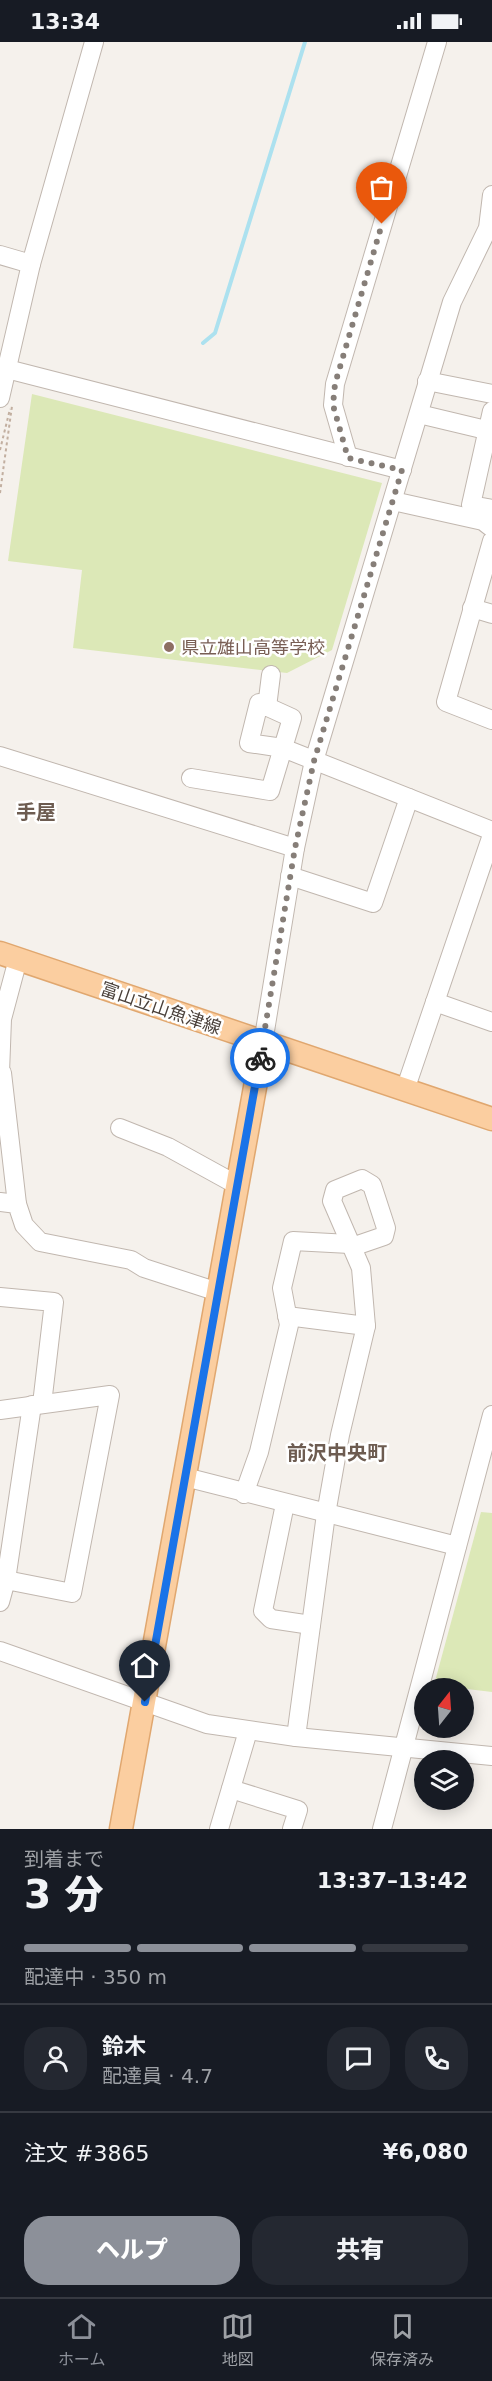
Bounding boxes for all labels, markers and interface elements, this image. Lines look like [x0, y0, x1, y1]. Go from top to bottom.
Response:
text: 13:34 [30, 9, 100, 34]
pin [356, 162, 407, 224]
icon: bag [365, 171, 398, 204]
place label: 県立雄山高等学校 [181, 637, 325, 658]
marker: 県立雄山高等学校 [162, 640, 176, 654]
district label: 手屋 [16, 800, 56, 824]
street label: 富山立山魚津線 [98, 978, 224, 1038]
courier [230, 1028, 290, 1088]
icon: bike [244, 1042, 277, 1075]
district label: 前沢中央町 [287, 1441, 387, 1465]
pin [119, 1640, 170, 1702]
icon: home [128, 1649, 161, 1682]
north arrow [414, 1678, 474, 1738]
map controls [414, 1678, 474, 1810]
button: layers [414, 1750, 474, 1810]
text: 到着まで [24, 1847, 104, 1871]
text: 13:37–13:42 [317, 1868, 468, 1893]
text: 3 分 [24, 1872, 104, 1917]
text: 配達中 · 350 m [24, 1965, 167, 1989]
button: person [24, 2027, 87, 2090]
button: chat [327, 2027, 390, 2090]
button: phone [405, 2027, 468, 2090]
text: 鈴木 [102, 2034, 146, 2059]
text: 配達員 · 4.7 [102, 2064, 213, 2088]
text: ¥6,080 [383, 2139, 468, 2164]
text: 注文 #3865 [24, 2141, 149, 2166]
button: ヘルプ [24, 2216, 240, 2285]
button: 共有 [252, 2216, 468, 2285]
tab: ホーム [58, 2310, 105, 2370]
tab: 地図 [221, 2310, 254, 2370]
tab: 保存済み [370, 2310, 434, 2370]

